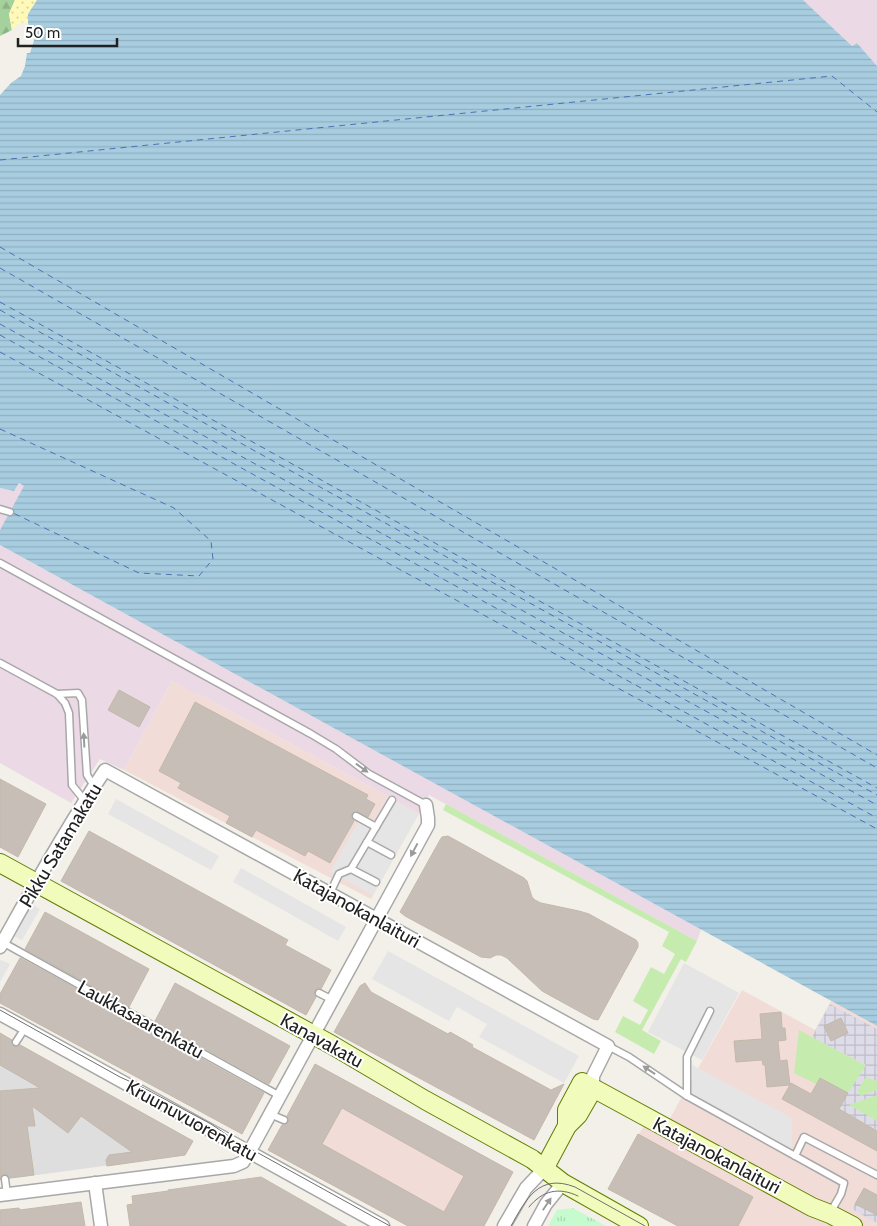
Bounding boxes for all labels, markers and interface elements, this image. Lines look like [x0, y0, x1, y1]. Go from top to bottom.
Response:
scale bar [18, 15, 116, 47]
text: 50 m [25, 24, 60, 42]
one-way arrow [80, 732, 88, 748]
one-way arrow [355, 763, 369, 773]
street label: Pikku Satamakatu [14, 779, 107, 912]
one-way arrow [410, 843, 418, 857]
street label: Katajanokanlaituri [289, 864, 424, 953]
street label: Laukkasaarenkatu [74, 975, 208, 1064]
street label: Kanavakatu [276, 1008, 367, 1073]
one-way arrow [642, 1065, 655, 1075]
street label: Kruunuvuorenkatu [122, 1075, 262, 1166]
street label: Katajanokanlaituri [649, 1112, 785, 1199]
one-way arrow [542, 1197, 552, 1211]

